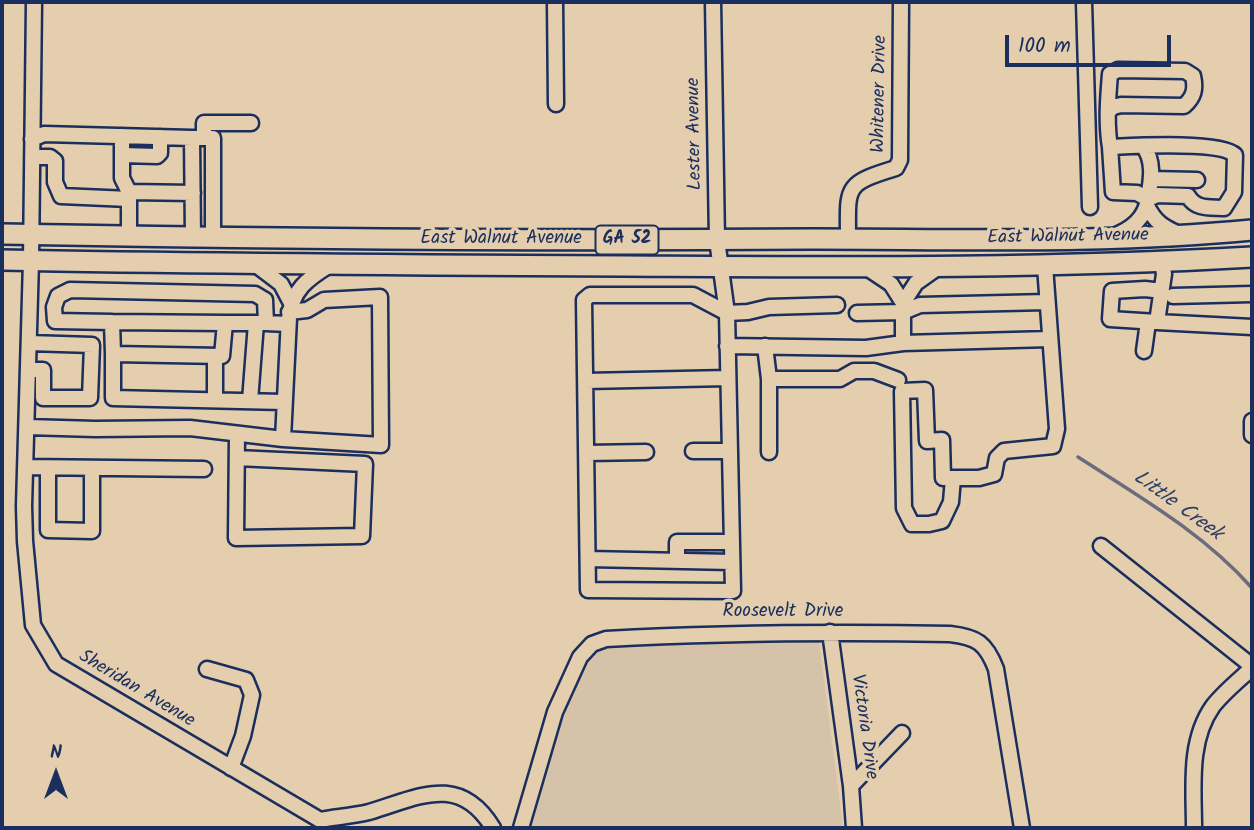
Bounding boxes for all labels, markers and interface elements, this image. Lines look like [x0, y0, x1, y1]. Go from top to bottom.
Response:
scale bar [1009, 21, 1175, 65]
text: 100 m [1018, 30, 1071, 63]
street label: Whitener Drive [869, 35, 893, 153]
street label: Lester Avenue [684, 77, 708, 191]
street label: East Walnut Avenue [987, 225, 1149, 251]
road number: GA 52 [596, 226, 658, 254]
street label: East Walnut Avenue [420, 229, 582, 251]
water label: Little Creek [1128, 466, 1226, 548]
street label: Roosevelt Drive [723, 602, 843, 624]
street label: Sheridan Avenue [74, 646, 198, 734]
street label: Victoria Drive [844, 673, 882, 781]
text: N [50, 738, 62, 768]
north arrow [21, 739, 91, 809]

